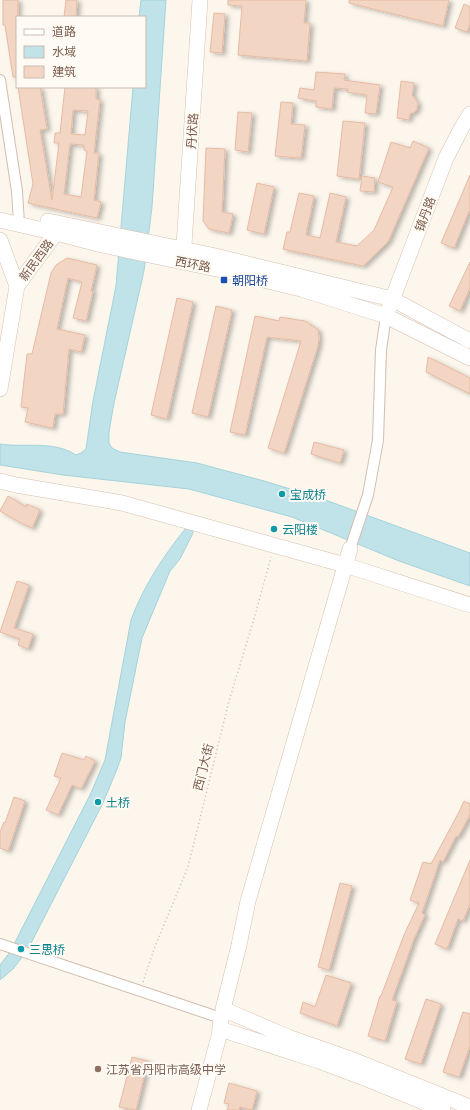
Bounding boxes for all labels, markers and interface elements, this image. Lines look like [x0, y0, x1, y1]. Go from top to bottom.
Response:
legend [16, 16, 146, 88]
text: 道路 [52, 24, 76, 39]
text: 水域 [52, 44, 76, 59]
text: 建筑 [52, 64, 76, 79]
street label: 丹伏路 [183, 113, 201, 149]
street label: 镇丹路 [412, 195, 438, 233]
street label: 新民西路 [16, 236, 56, 284]
street label: 西环路 [174, 253, 212, 275]
place label: 朝阳桥 [232, 273, 268, 288]
marker: 朝阳桥 [219, 275, 229, 285]
place label: 宝成桥 [290, 487, 326, 502]
marker: 宝成桥 [277, 489, 287, 499]
place label: 云阳楼 [282, 522, 318, 537]
marker: 云阳楼 [269, 524, 279, 534]
street label: 西门大街 [190, 742, 216, 792]
place label: 土桥 [106, 795, 130, 810]
marker: 土桥 [93, 797, 103, 807]
place label: 三思桥 [29, 942, 65, 957]
marker: 三思桥 [16, 944, 26, 954]
place label: 江苏省丹阳市高级中学 [106, 1062, 226, 1077]
marker: 江苏省丹阳市高级中学 [93, 1064, 103, 1074]

